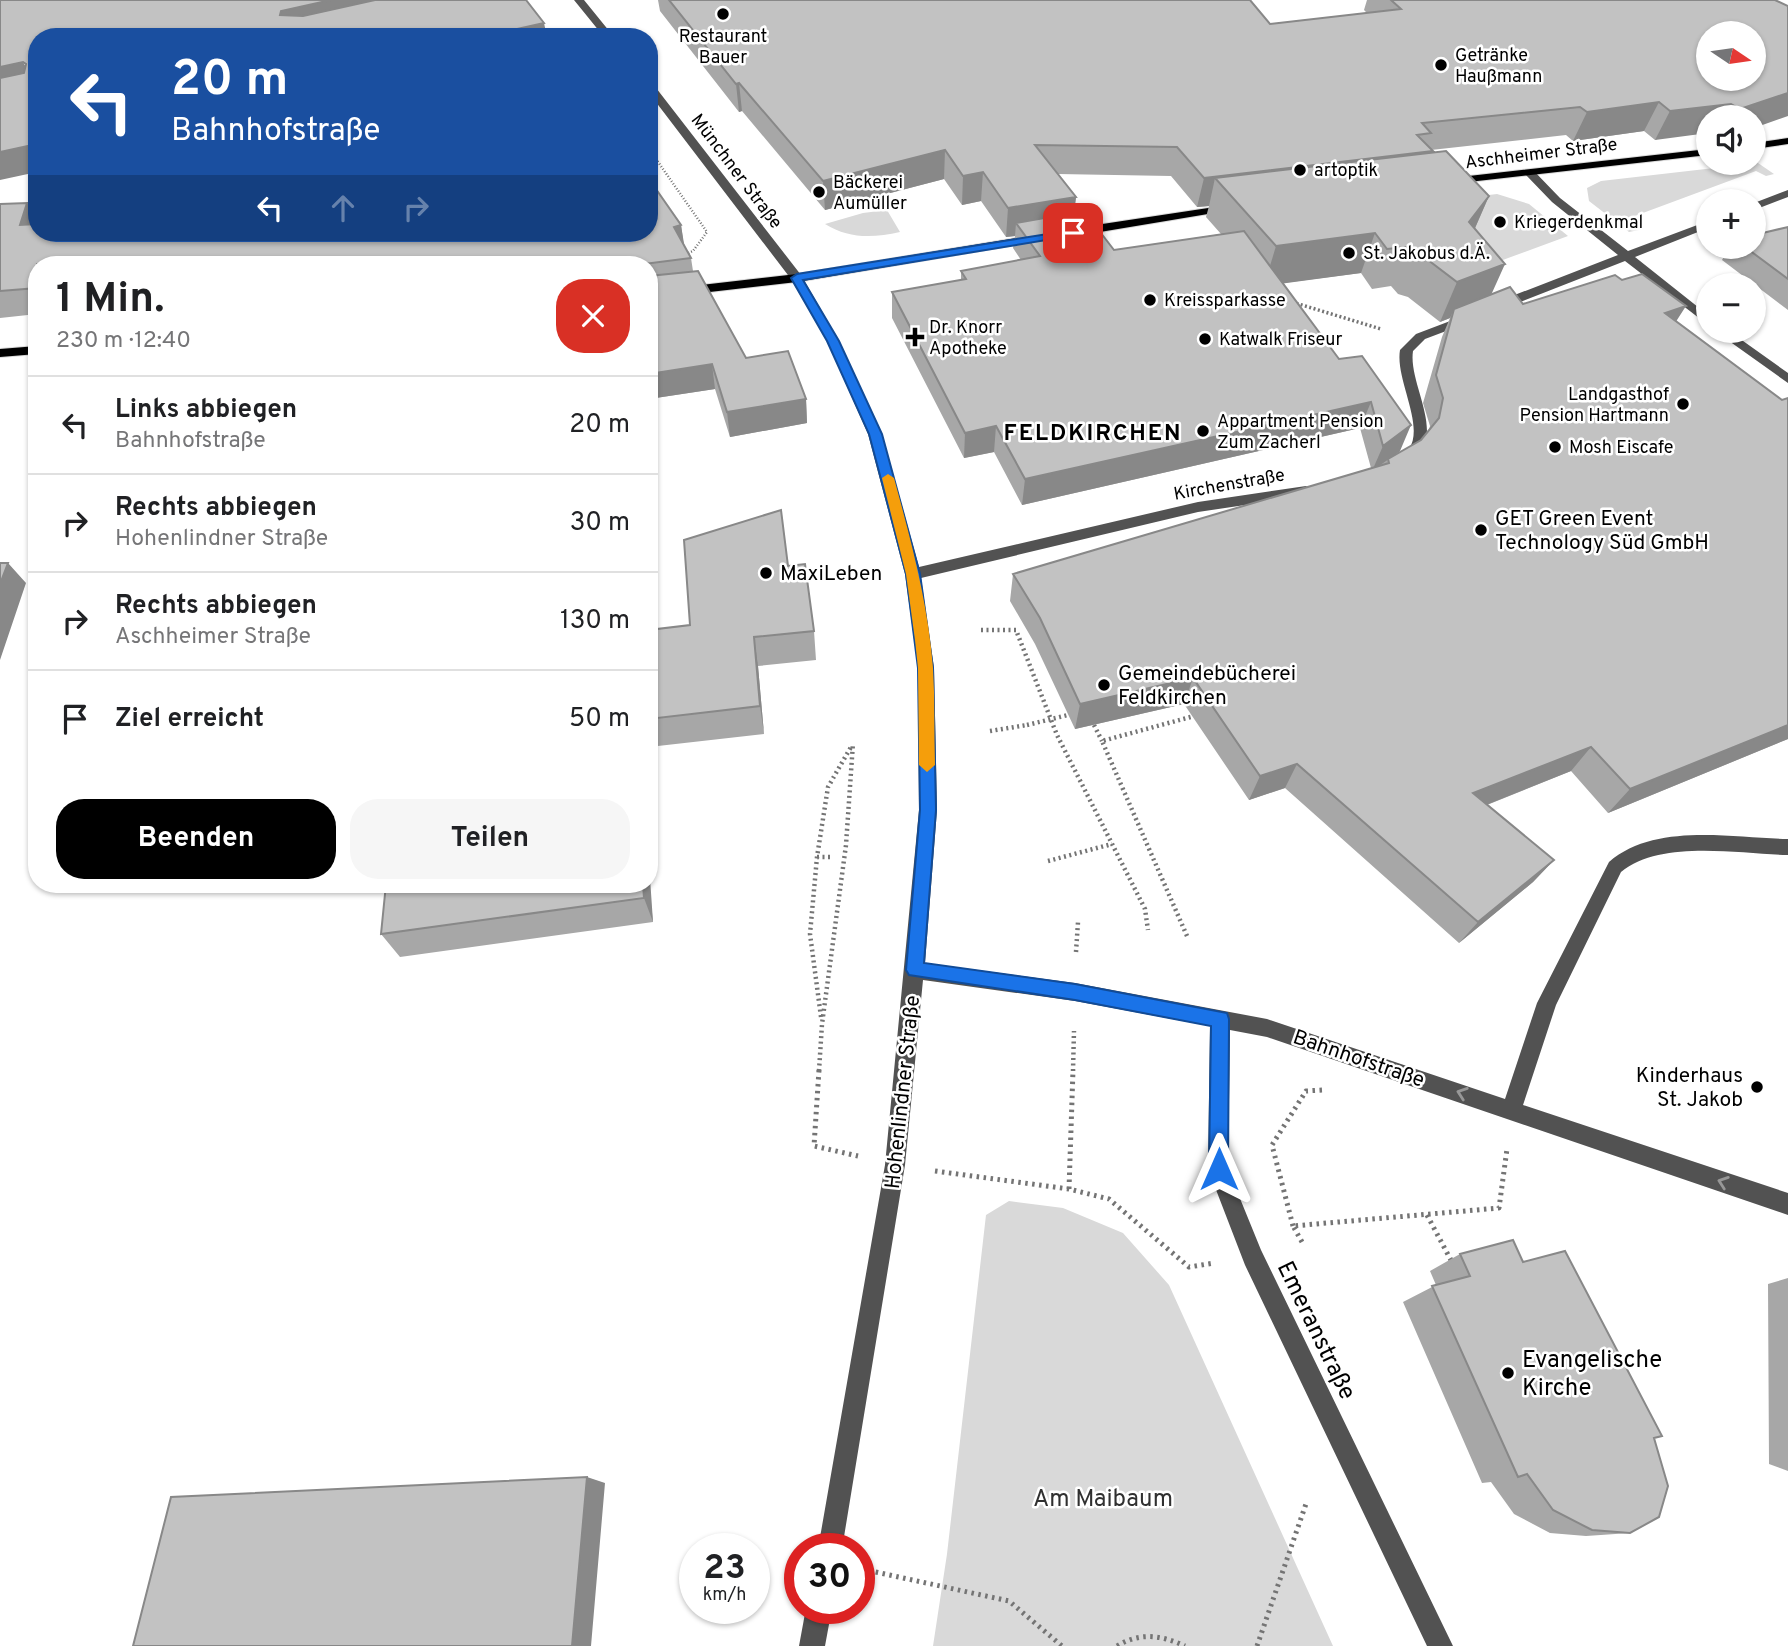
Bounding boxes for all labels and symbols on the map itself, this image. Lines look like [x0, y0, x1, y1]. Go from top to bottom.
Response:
marker: Restaurant Bauer [715, 6, 731, 22]
north arrow [1696, 21, 1766, 91]
place label: Restaurant Bauer [679, 26, 767, 70]
place label: Getränke Haußmann [1455, 45, 1542, 89]
marker: Getränke Haußmann [1433, 57, 1449, 73]
street label: Münchner Straße [685, 110, 787, 234]
street label: Aschheimer Straße [1464, 134, 1619, 175]
place label: artoptik [1314, 160, 1378, 183]
marker: artoptik [1292, 162, 1308, 178]
place label: Bäckerei Aumüller [833, 172, 907, 216]
marker: Bäckerei Aumüller [811, 184, 827, 200]
pin [1043, 203, 1103, 263]
place label: Kriegerdenkmal [1514, 212, 1643, 235]
marker: Kriegerdenkmal [1492, 214, 1508, 230]
place label: St. Jakobus d.Ä. [1363, 241, 1490, 266]
marker: St. Jakobus d.Ä. [1341, 245, 1357, 261]
place label: Kreissparkasse [1164, 290, 1286, 313]
marker: Kreissparkasse [1142, 292, 1158, 308]
place label: Dr. Knorr Apotheke [929, 317, 1007, 361]
marker: Dr. Knorr Apotheke [907, 329, 923, 345]
place label: Katwalk Friseur [1219, 329, 1342, 352]
marker: Katwalk Friseur [1197, 331, 1213, 347]
place label: Landgasthof Pension Hartmann [1520, 384, 1669, 428]
marker: Landgasthof Pension Hartmann [1675, 396, 1691, 412]
place label: Appartment Pension Zum Zacherl [1217, 411, 1384, 455]
district label: FELDKIRCHEN [1003, 420, 1183, 449]
marker: Appartment Pension Zum Zacherl [1195, 423, 1211, 439]
place label: Mosh Eiscafe [1569, 437, 1673, 460]
marker: Mosh Eiscafe [1547, 439, 1563, 455]
street label: Kirchenstraße [1172, 464, 1287, 507]
place label: GET Green Event Technology Süd GmbH [1495, 506, 1709, 557]
marker: GET Green Event Technology Süd GmbH [1473, 522, 1489, 538]
place label: MaxiLeben [780, 561, 882, 588]
marker: MaxiLeben [758, 565, 774, 581]
place label: Gemeindebücherei Feldkirchen [1118, 661, 1296, 712]
marker: Gemeindebücherei Feldkirchen [1096, 677, 1112, 693]
street label: Hohenlindner Straße [880, 994, 927, 1190]
street label: Bahnhofstraße [1289, 1024, 1428, 1095]
place label: Kinderhaus St. Jakob [1636, 1063, 1743, 1114]
marker: Kinderhaus St. Jakob [1749, 1079, 1765, 1095]
one-way arrow [1456, 1087, 1468, 1101]
position arrow [1182, 1132, 1256, 1206]
one-way arrow [1718, 1176, 1730, 1190]
street label: Emeranstraße [1269, 1257, 1362, 1405]
place label: Evangelische Kirche [1522, 1346, 1662, 1404]
marker: Evangelische Kirche [1500, 1365, 1516, 1381]
park label: Am Maibaum [1033, 1485, 1173, 1515]
speed limit sign: 30 [784, 1533, 875, 1624]

